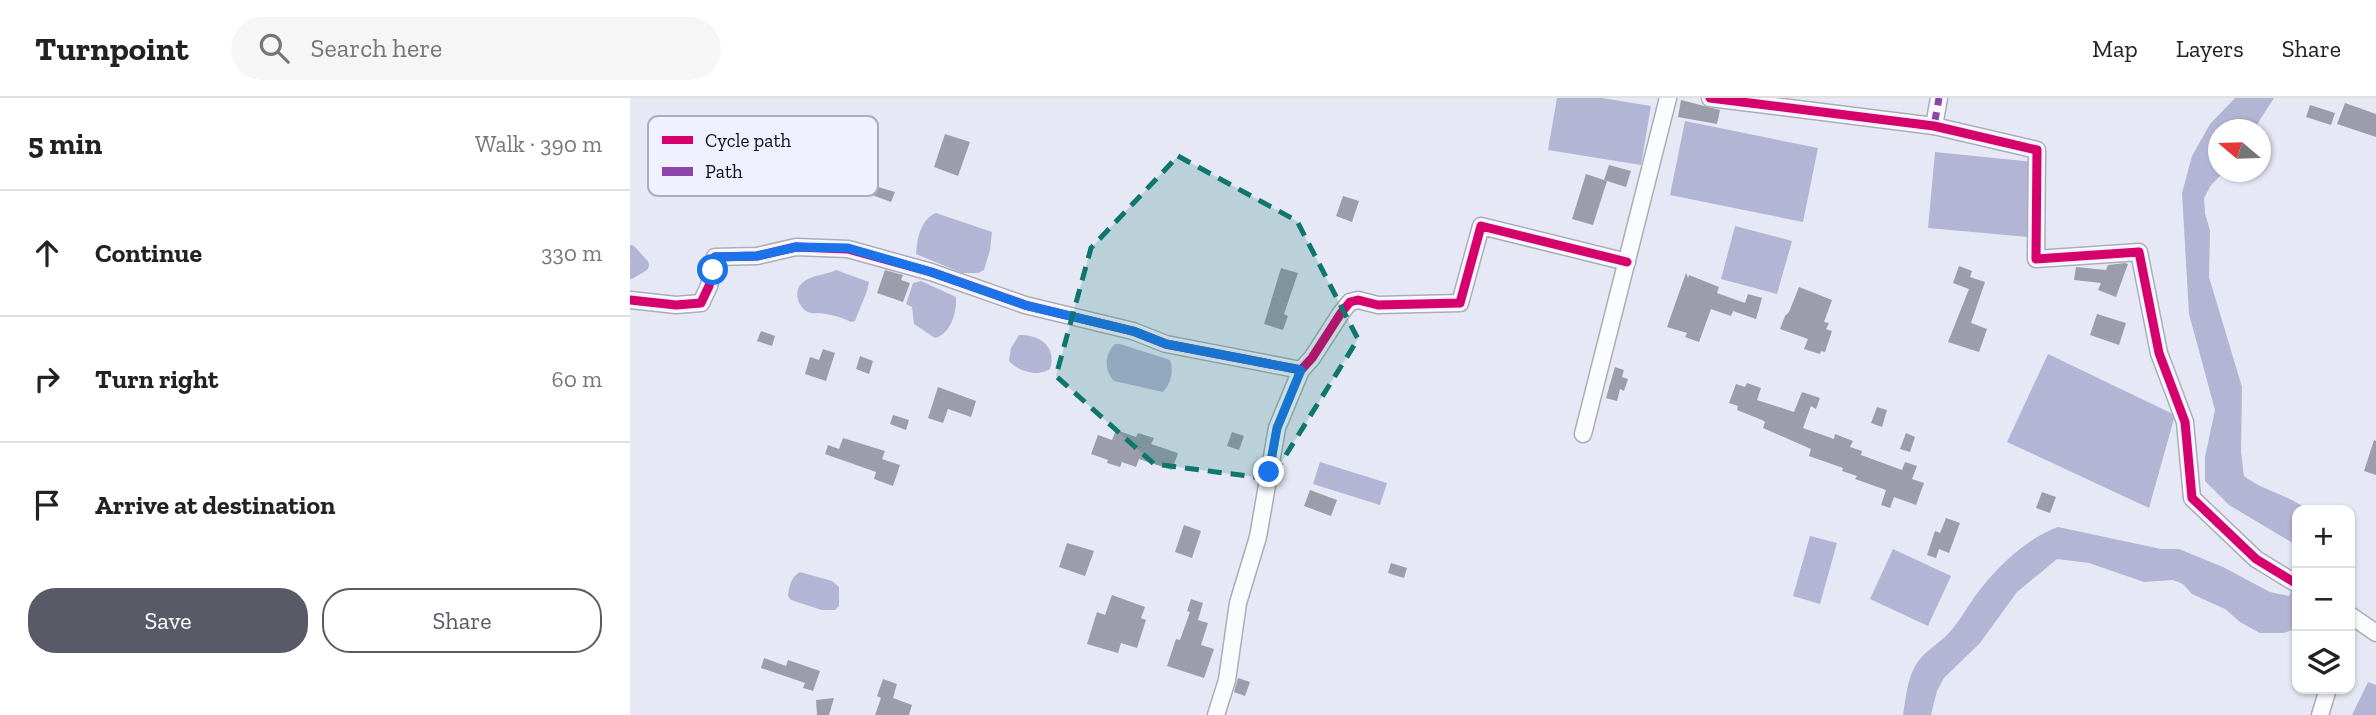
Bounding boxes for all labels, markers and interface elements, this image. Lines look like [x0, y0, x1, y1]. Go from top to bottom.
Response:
search box [231, 17, 721, 80]
text: Turnpoint [35, 29, 189, 68]
icon: search [255, 29, 293, 67]
text: Search here [311, 32, 442, 64]
text: Map [2092, 34, 2138, 63]
text: Layers [2176, 34, 2244, 63]
text: Share [2282, 34, 2341, 63]
legend [648, 116, 878, 196]
north arrow [2208, 119, 2271, 182]
text: 5 min [28, 126, 102, 162]
text: Cycle path [705, 129, 791, 152]
text: Walk · 390 m [475, 130, 602, 158]
text: Path [705, 160, 743, 183]
icon: ahead [28, 234, 66, 272]
text: Continue [95, 237, 202, 269]
text: 330 m [541, 239, 602, 267]
route start [697, 254, 728, 285]
icon: right [28, 360, 66, 398]
text: Turn right [95, 363, 218, 395]
text: 60 m [551, 365, 602, 393]
route end [1253, 456, 1284, 487]
icon: arrive [28, 486, 66, 524]
text: Arrive at destination [95, 489, 335, 521]
map controls [2292, 505, 2355, 694]
button: + [2292, 505, 2355, 568]
button: − [2292, 568, 2355, 631]
button: Save [28, 588, 308, 653]
button: Share [322, 588, 602, 653]
button: layers [2292, 631, 2355, 694]

